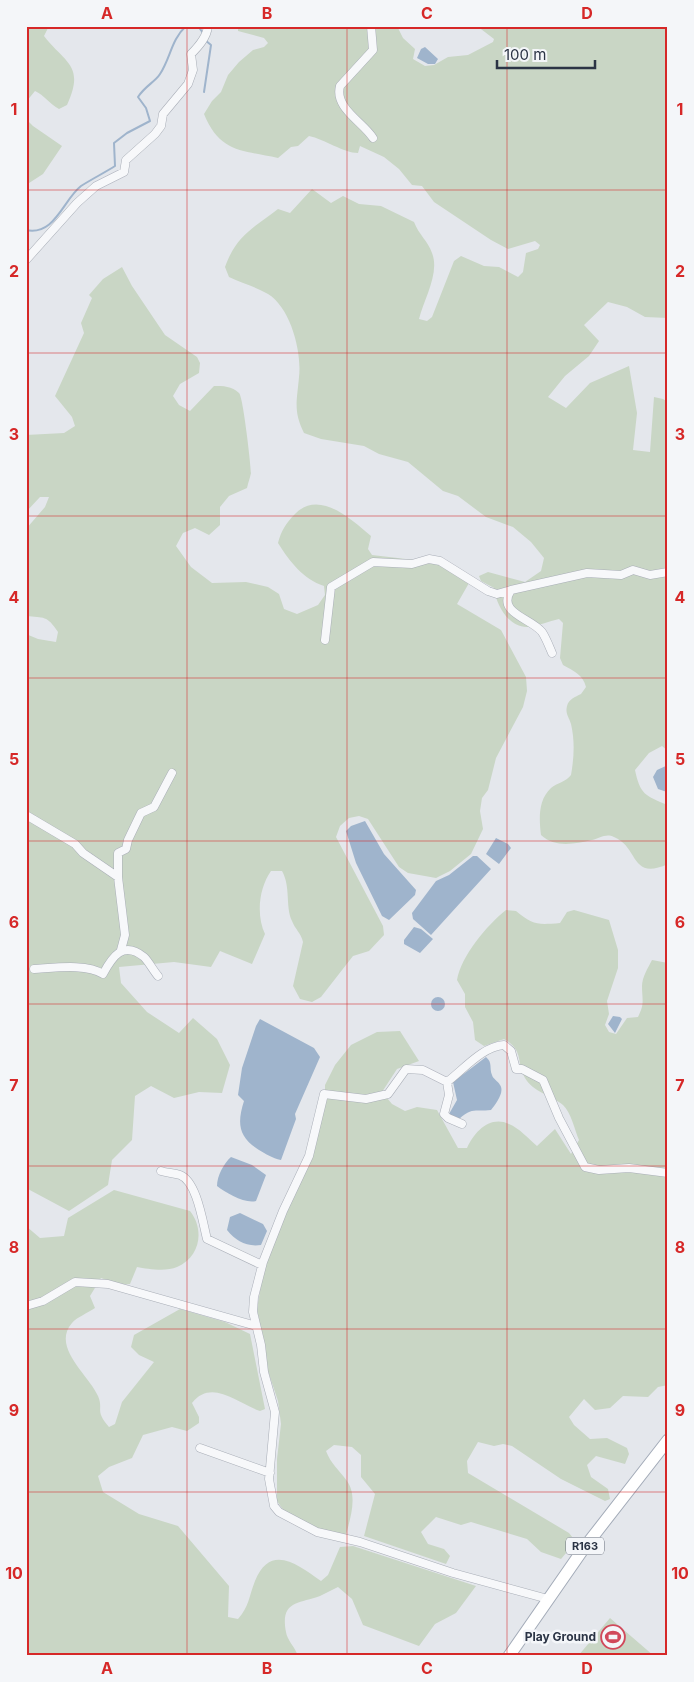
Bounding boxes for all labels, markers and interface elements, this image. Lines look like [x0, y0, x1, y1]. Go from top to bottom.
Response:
text: A [101, 3, 113, 23]
text: B [262, 3, 272, 23]
text: C [421, 3, 433, 23]
text: D [581, 3, 593, 23]
scale bar [497, 38, 594, 70]
text: 100 m [504, 45, 546, 64]
text: 1 [11, 99, 17, 119]
text: 1 [677, 99, 683, 119]
text: 2 [9, 261, 19, 281]
text: 2 [675, 261, 685, 281]
text: 3 [9, 424, 19, 444]
text: 3 [675, 424, 685, 444]
text: 4 [9, 587, 20, 607]
text: 4 [675, 587, 686, 607]
text: 5 [9, 749, 19, 769]
text: 5 [675, 749, 685, 769]
text: 6 [9, 912, 19, 932]
text: 6 [675, 912, 685, 932]
text: 7 [9, 1075, 19, 1095]
text: 7 [675, 1075, 685, 1095]
text: 8 [9, 1237, 19, 1257]
text: 8 [675, 1237, 685, 1257]
text: 9 [9, 1400, 19, 1420]
text: 9 [675, 1400, 685, 1420]
road number: R163 [566, 1538, 604, 1554]
text: 10 [5, 1563, 23, 1583]
text: 10 [671, 1563, 689, 1583]
sports icon: Play Ground [600, 1624, 626, 1650]
place label: Play Ground [525, 1629, 596, 1644]
text: A [101, 1658, 113, 1678]
text: B [262, 1658, 272, 1678]
text: C [421, 1658, 433, 1678]
text: D [581, 1658, 593, 1678]

